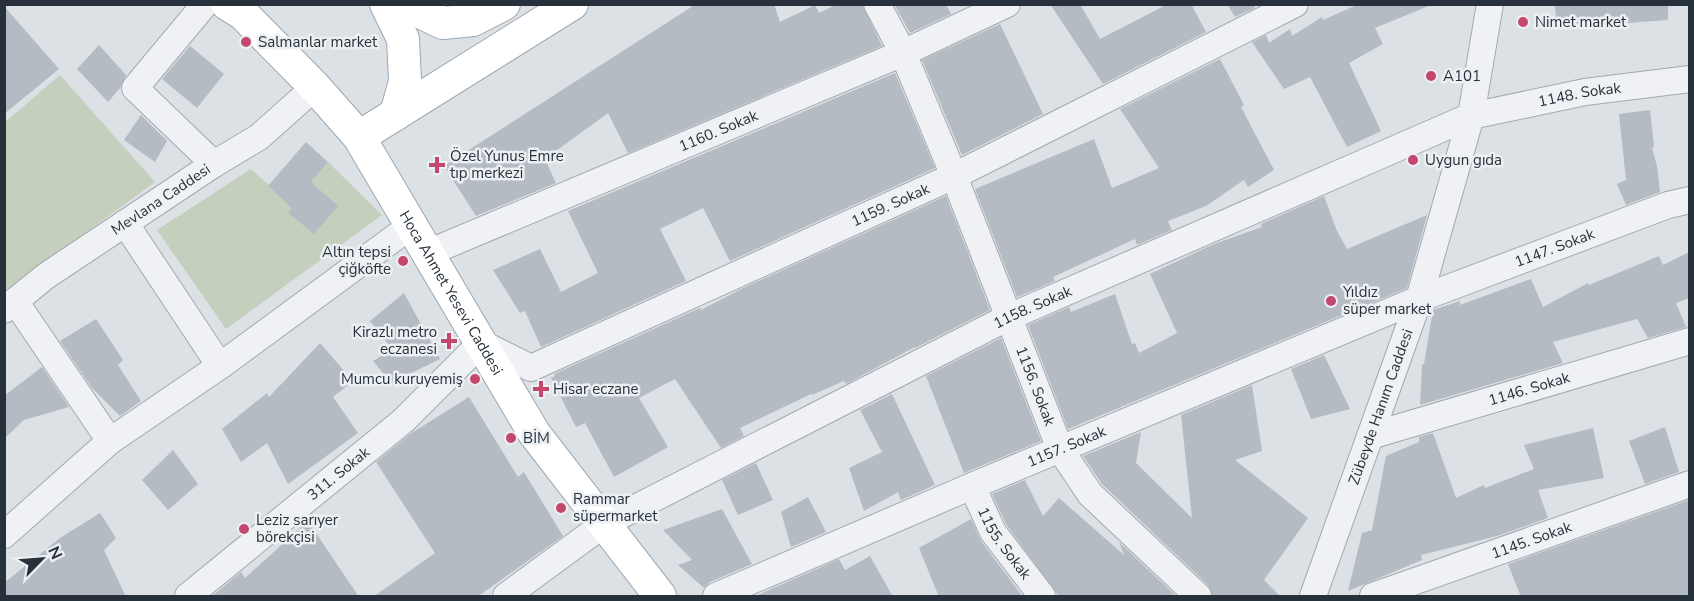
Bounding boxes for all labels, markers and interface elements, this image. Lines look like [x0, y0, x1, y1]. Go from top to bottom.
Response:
place label: Nimet market [1535, 12, 1627, 32]
marker: Nimet market [1516, 15, 1530, 29]
place label: Salmanlar market [258, 32, 378, 52]
marker: Salmanlar market [239, 35, 253, 49]
place label: A101 [1443, 66, 1481, 86]
marker: A101 [1424, 69, 1438, 83]
street label: 1148. Sokak [1536, 78, 1623, 112]
street label: 1160. Sokak [676, 105, 761, 156]
place label: Özel Yunus Emre tıp merkezi [450, 146, 564, 183]
place label: Uygun gıda [1425, 150, 1502, 170]
marker: Uygun gıda [1406, 153, 1420, 167]
marker: Özel Yunus Emre tıp merkezi [428, 156, 446, 174]
street label: Mevlana Caddesi [107, 159, 214, 240]
street label: 1159. Sokak [848, 178, 933, 231]
street label: Hoca Ahmet Yesevi Caddesi [395, 207, 508, 379]
street label: 1147. Sokak [1512, 224, 1598, 272]
place label: Altın tepsi çiğköfte [322, 242, 391, 279]
marker: Altın tepsi çiğköfte [396, 254, 410, 268]
street label: 1158. Sokak [990, 281, 1075, 333]
place label: Yıldız süper market [1342, 282, 1432, 319]
marker: Yıldız süper market [1324, 294, 1338, 308]
place label: Kirazlı metro eczanesi [353, 322, 437, 359]
street label: Zübeyde Hanım Caddesi [1344, 326, 1418, 487]
marker: Kirazlı metro eczanesi [442, 334, 456, 348]
street label: 1156. Sokak [1011, 343, 1060, 429]
street label: 1146. Sokak [1486, 367, 1573, 410]
place label: Mumcu kuruyemiş [341, 369, 463, 389]
marker: Mumcu kuruyemiş [468, 372, 482, 386]
place label: Hisar eczane [553, 379, 639, 399]
marker: Hisar eczane [534, 382, 548, 396]
street label: 1157. Sokak [1024, 421, 1109, 472]
place label: BİM [523, 428, 550, 448]
marker: BİM [504, 431, 518, 445]
street label: 311. Sokak [303, 442, 374, 505]
place label: Rammar süpermarket [573, 489, 658, 526]
marker: Rammar süpermarket [554, 501, 568, 515]
street label: 1155. Sokak [973, 504, 1036, 584]
place label: Leziz sarıyer börekçisi [256, 510, 339, 547]
street label: 1145. Sokak [1489, 516, 1575, 563]
marker: Leziz sarıyer börekçisi [237, 522, 251, 536]
north arrow [12, 529, 72, 589]
text: N [42, 543, 67, 563]

